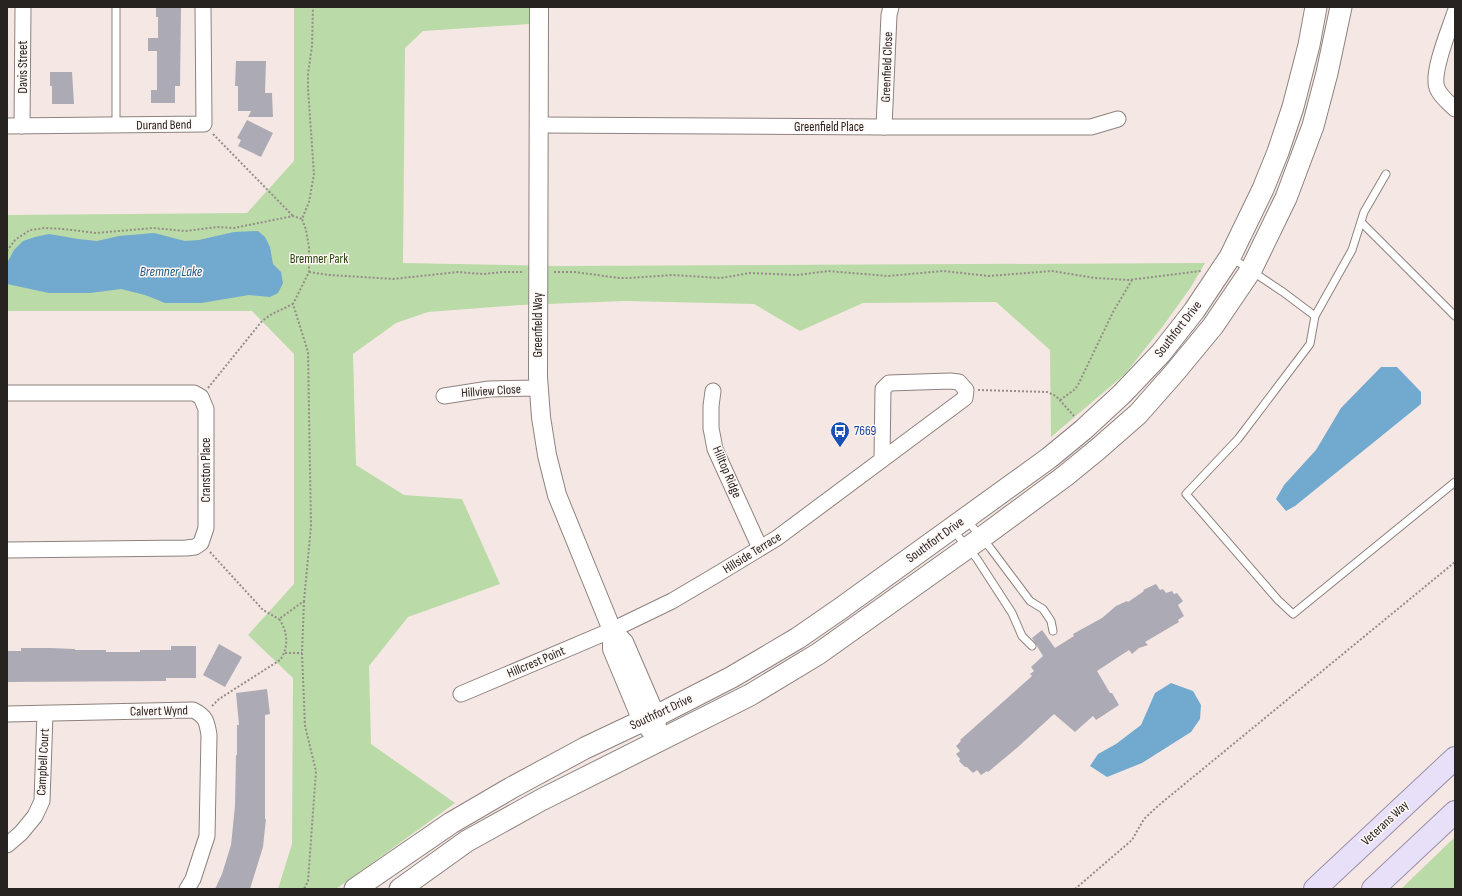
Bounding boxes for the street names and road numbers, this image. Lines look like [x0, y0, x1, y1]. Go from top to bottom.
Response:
street label: Greenfield Close [878, 31, 896, 103]
street label: Davis Street [15, 41, 31, 93]
street label: Durand Bend [136, 117, 192, 133]
street label: Greenfield Place [794, 119, 864, 135]
street label: Greenfield Way [530, 293, 546, 357]
street label: Southfort Drive [1151, 298, 1205, 360]
street label: Hillview Close [461, 381, 521, 401]
street label: Cranston Place [198, 437, 214, 503]
street label: Hilltop Ridge [709, 444, 745, 500]
street label: Southfort Drive [903, 514, 967, 566]
street label: Hillside Terrace [720, 529, 784, 577]
street label: Hillcrest Point [505, 643, 567, 681]
street label: Southfort Drive [627, 691, 695, 733]
street label: Calvert Wynd [130, 702, 188, 720]
street label: Campbell Court [33, 728, 53, 796]
street label: Veterans Way [1358, 797, 1412, 849]

